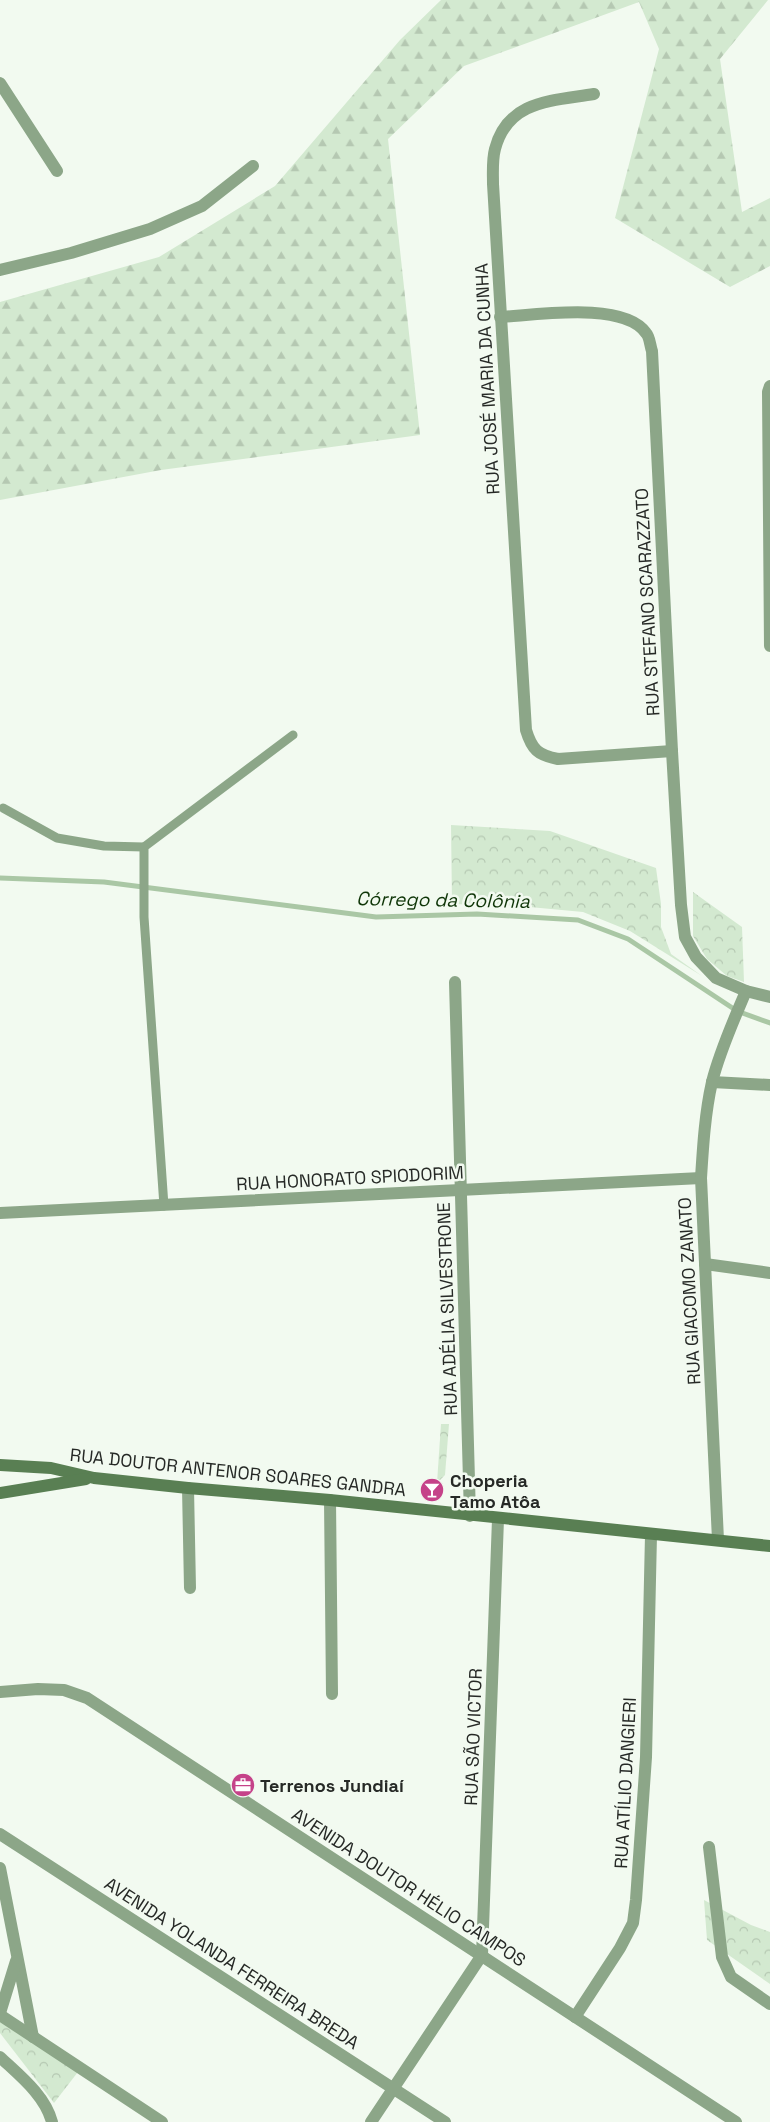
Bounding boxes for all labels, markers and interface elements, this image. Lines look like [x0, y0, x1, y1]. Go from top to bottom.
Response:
street label: RUA JOSÉ MARIA DA CUNHA [469, 263, 505, 495]
street label: RUA STEFANO SCARAZZATO [630, 487, 664, 717]
water label: Córrego da Colônia [356, 886, 530, 914]
street label: RUA HONORATO SPIODORIM [236, 1161, 464, 1195]
street label: RUA GIACOMO ZANATO [673, 1197, 705, 1385]
street label: RUA ADÉLIA SILVESTRONE [432, 1202, 462, 1416]
street label: RUA DOUTOR ANTENOR SOARES GANDRA [69, 1443, 407, 1501]
place label: Choperia Tamo Atôa [450, 1469, 541, 1513]
bar icon: Choperia Tamo Atôa [419, 1477, 445, 1503]
street label: RUA SÃO VICTOR [459, 1668, 487, 1806]
street label: RUA ATÍLIO DANGIERI [609, 1697, 641, 1869]
office icon: Terrenos Jundiaí [230, 1772, 256, 1798]
place label: Terrenos Jundiaí [260, 1774, 404, 1797]
street label: AVENIDA DOUTOR HÉLIO CAMPOS [288, 1803, 530, 1971]
street label: AVENIDA YOLANDA FERREIRA BREDA [100, 1872, 364, 2054]

